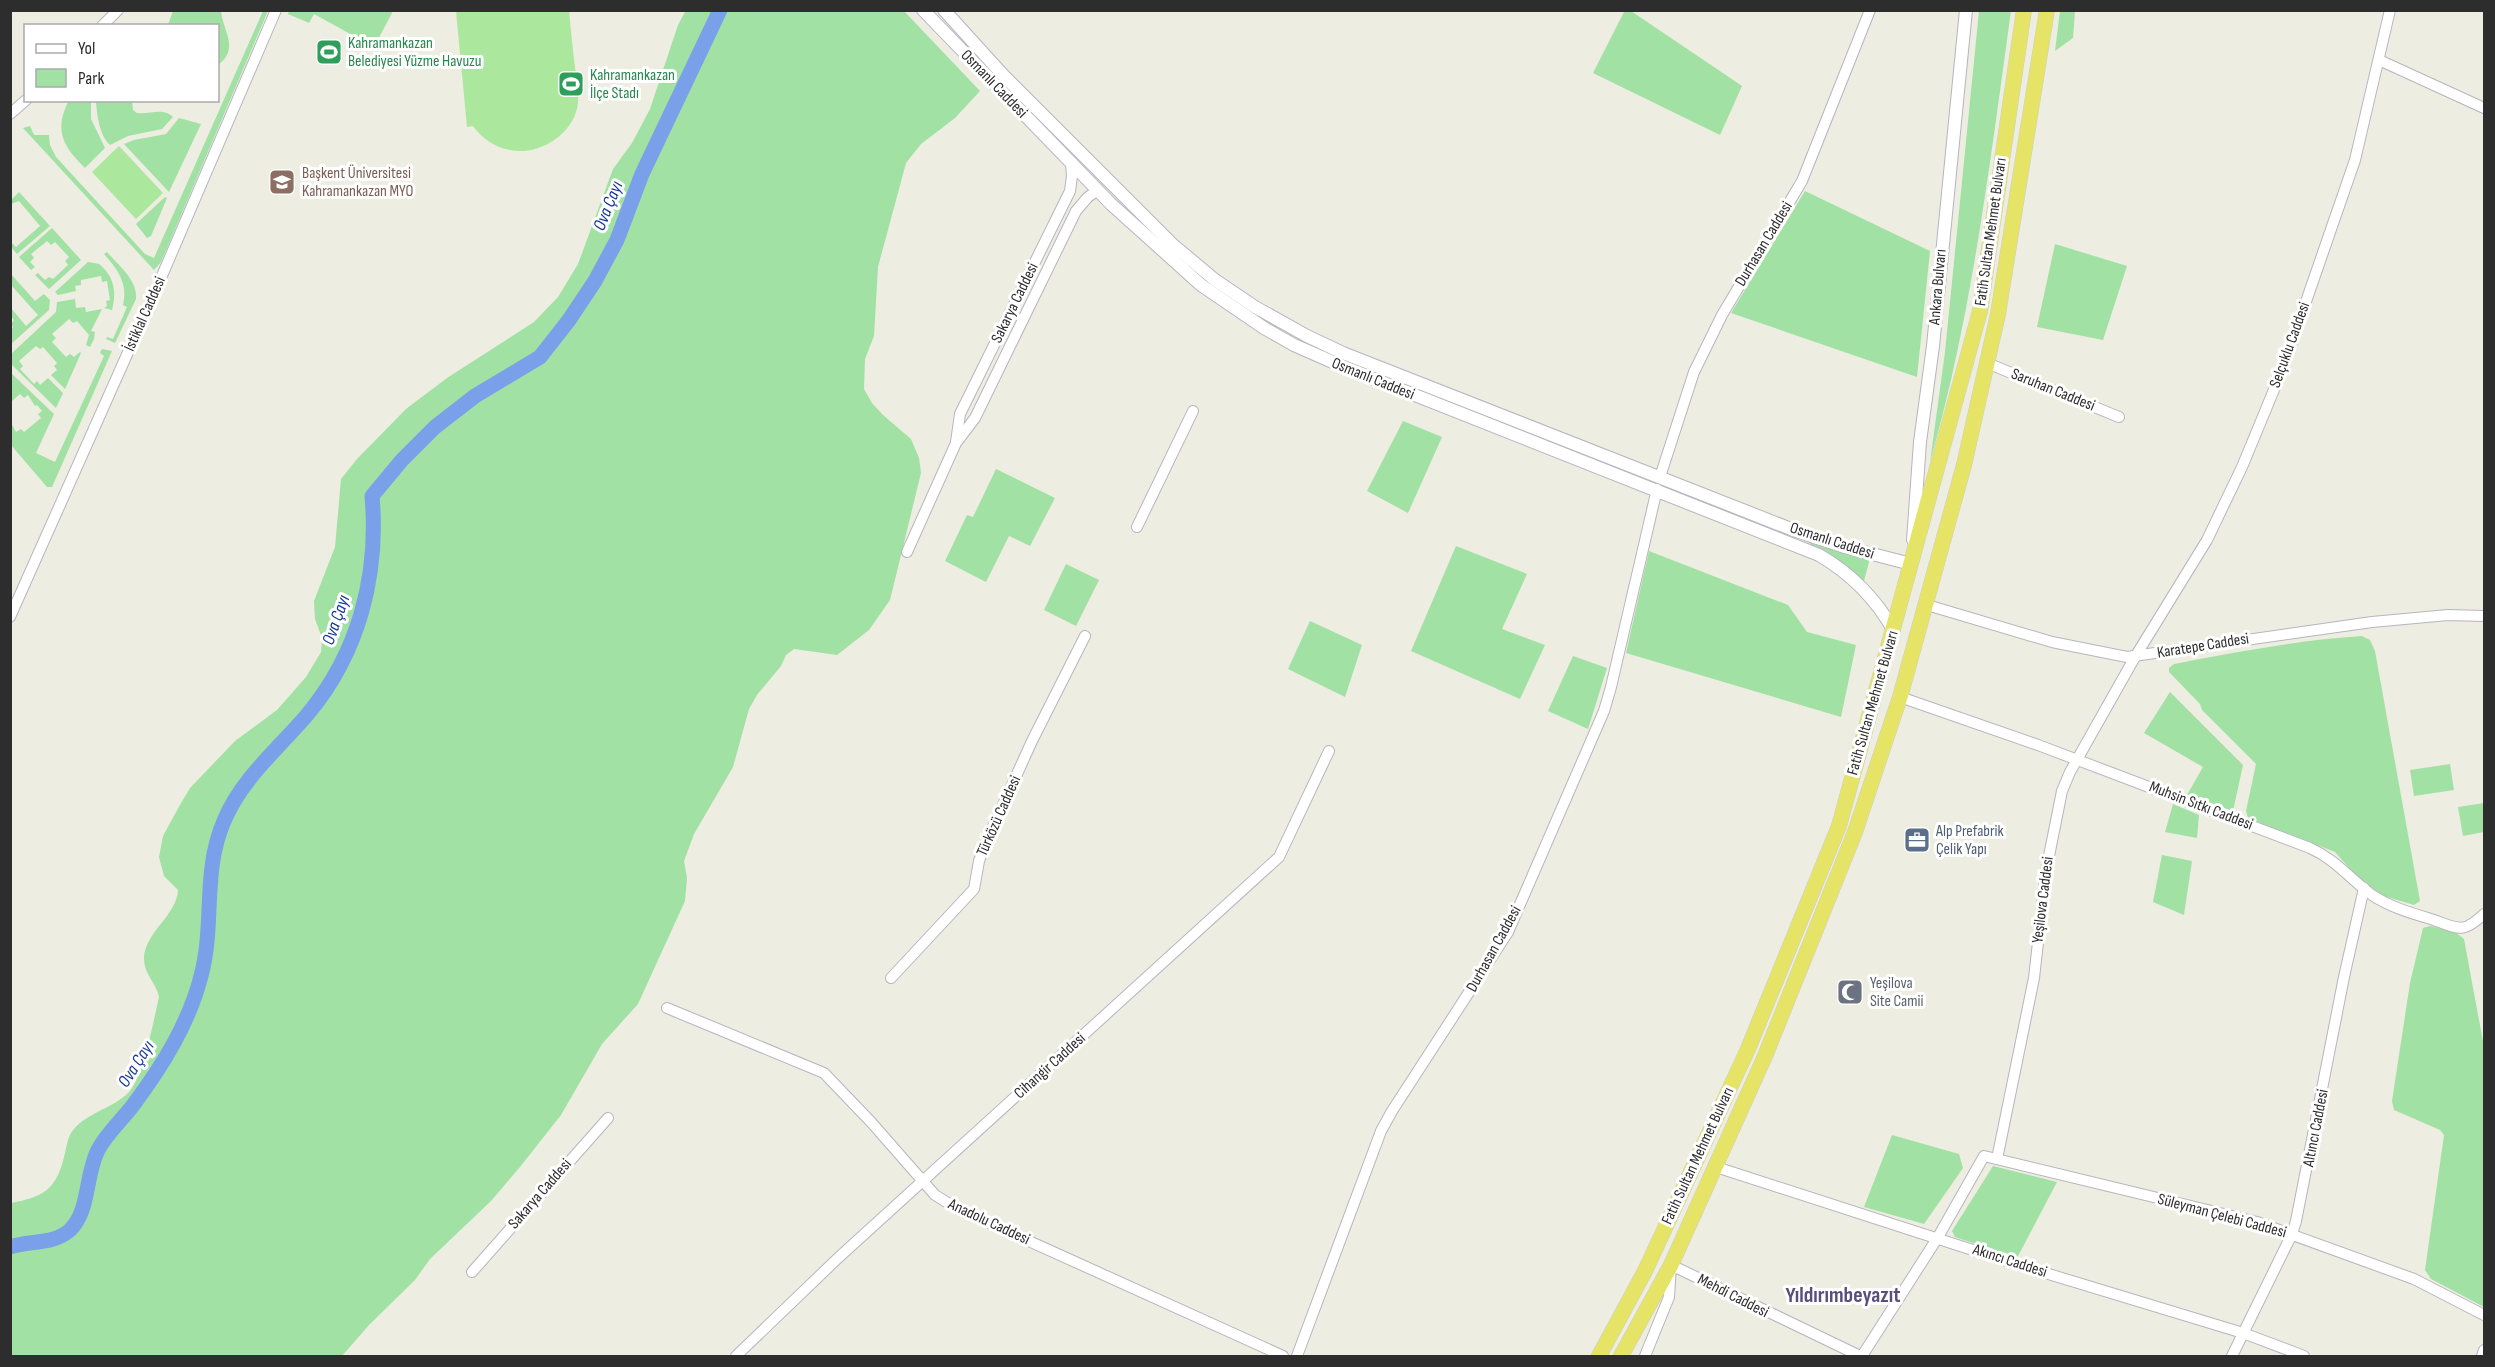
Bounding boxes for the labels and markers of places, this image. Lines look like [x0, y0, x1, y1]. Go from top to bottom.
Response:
place label: Kahramankazan Belediyesi Yüzme Havuzu [348, 34, 482, 71]
sports icon: Kahramankazan Belediyesi Yüzme Havuzu [314, 37, 344, 67]
place label: Kahramankazan İlçe Stadı [590, 66, 675, 103]
sports icon: Kahramankazan İlçe Stadı [556, 69, 586, 99]
place label: Başkent Üniversitesi Kahramankazan MYO [302, 164, 413, 201]
school or university icon: Başkent Üniversitesi Kahramankazan MYO [267, 167, 297, 197]
place label: Alp Prefabrik Çelik Yapı [1935, 822, 2004, 859]
office icon: Alp Prefabrik Çelik Yapı [1902, 825, 1932, 855]
place label: Yeşilova Site Camii [1870, 974, 1923, 1011]
mosque icon: Yeşilova Site Camii [1835, 977, 1865, 1007]

